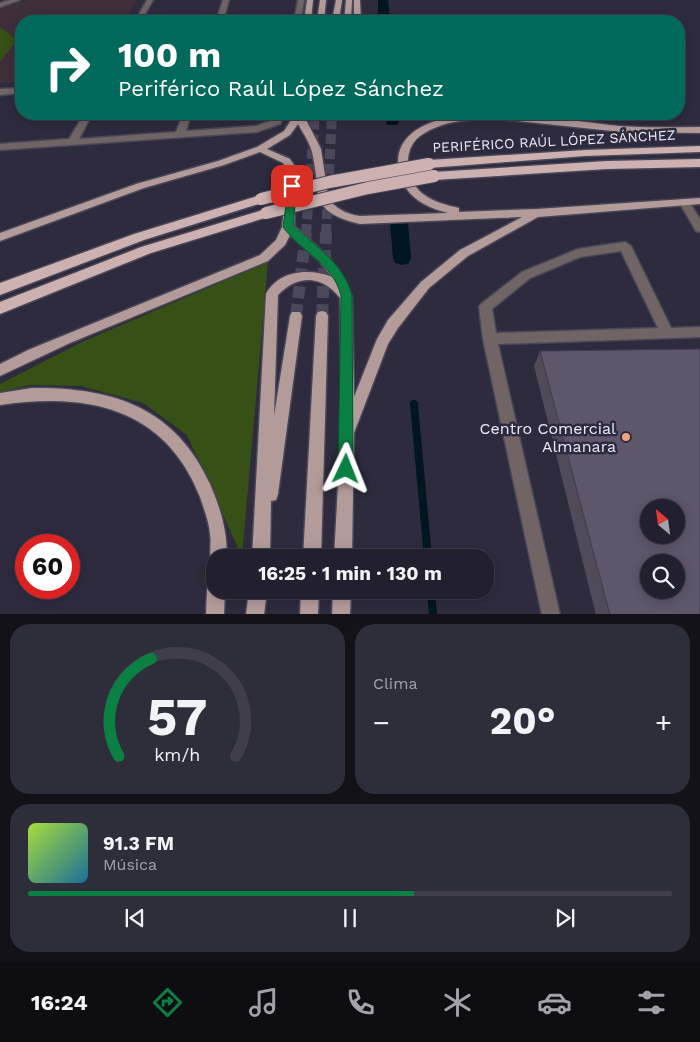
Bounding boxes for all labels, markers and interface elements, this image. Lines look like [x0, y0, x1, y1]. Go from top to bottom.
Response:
text: 100 m [118, 34, 221, 76]
icon: right [35, 35, 100, 100]
text: Periférico Raúl López Sánchez [118, 76, 444, 101]
street label: PERIFÉRICO RAÚL LÓPEZ SÁNCHEZ [432, 127, 676, 155]
pin [271, 165, 313, 207]
icon: arrive [278, 172, 306, 200]
place label: Centro Comercial Almanara [479, 419, 616, 456]
marker: Centro Comercial Almanara [620, 431, 632, 443]
position arrow [319, 442, 371, 494]
north arrow [640, 499, 685, 544]
map controls [640, 499, 685, 599]
speed limit sign: 60 [15, 534, 80, 599]
button: search [640, 554, 685, 599]
text: 16:25 · 1 min · 130 m [258, 562, 442, 585]
text: Clima [373, 674, 417, 693]
text: 57 [147, 687, 208, 748]
text: 20° [490, 699, 555, 743]
text: − [373, 706, 390, 739]
text: + [655, 706, 672, 739]
text: km/h [154, 744, 201, 765]
text: 91.3 FM [103, 832, 174, 855]
text: Música [103, 855, 157, 874]
icon: previous [121, 904, 149, 932]
icon: pause [336, 904, 364, 932]
icon: next [551, 904, 579, 932]
icon: directions [150, 985, 185, 1020]
icon: music [246, 985, 281, 1020]
icon: phone [343, 985, 378, 1020]
icon: climate [440, 985, 475, 1020]
icon: car [537, 985, 572, 1020]
icon: filters [634, 985, 669, 1020]
text: 16:24 [31, 990, 88, 1015]

